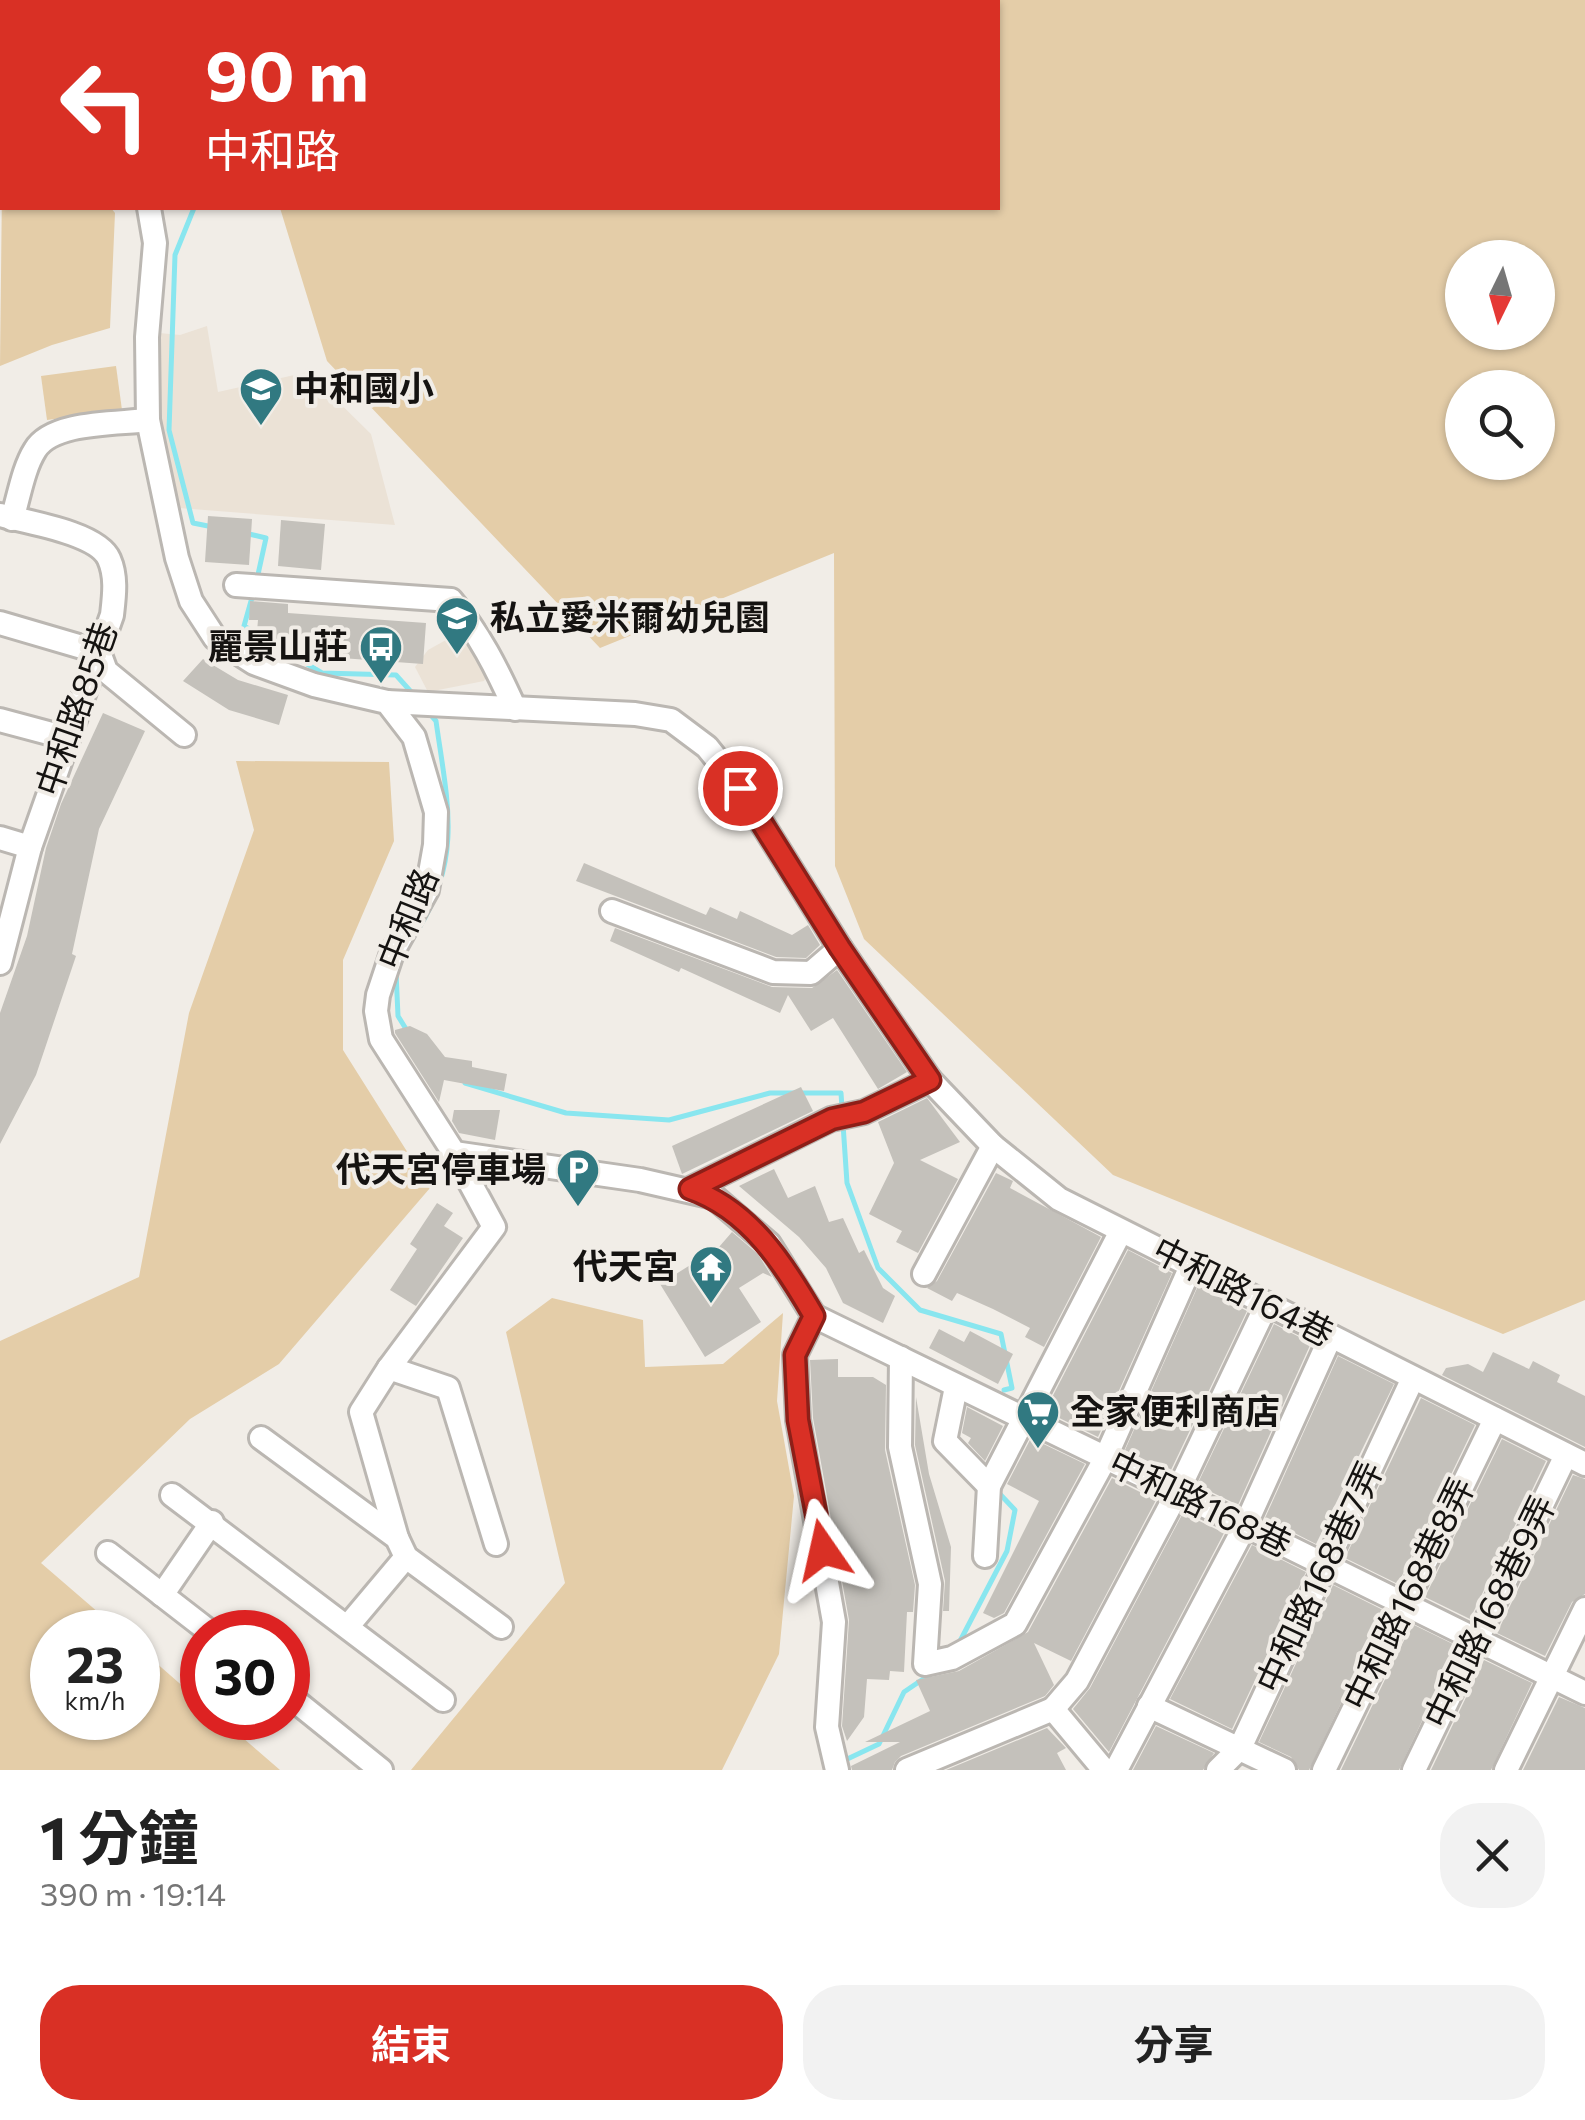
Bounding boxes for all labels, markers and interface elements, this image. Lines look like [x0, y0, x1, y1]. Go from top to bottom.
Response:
text: 90 m [205, 30, 369, 115]
icon: left [40, 40, 170, 170]
text: 中和路 [205, 121, 340, 176]
north arrow [1445, 240, 1555, 350]
map controls [1445, 240, 1555, 480]
place label: 中和國小 [294, 365, 434, 408]
school or university icon: 中和國小 [238, 366, 284, 427]
button: search [1445, 370, 1555, 480]
place label: 私立愛米爾幼兒園 [490, 594, 770, 637]
school or university icon: 私立愛米爾幼兒園 [434, 595, 480, 656]
street label: 中和路85巷 [25, 615, 124, 801]
place label: 麗景山莊 [208, 623, 348, 666]
bus stop icon: 麗景山莊 [358, 624, 404, 685]
pin [698, 746, 783, 831]
icon: arrive [713, 761, 768, 816]
street label: 中和路 [366, 861, 445, 975]
place label: 代天宮停車場 [336, 1146, 546, 1189]
parking icon: 代天宮停車場 [555, 1147, 601, 1208]
street label: 中和路164巷 [1147, 1226, 1342, 1354]
place label: 代天宮 [573, 1243, 678, 1286]
temple icon: 代天宮 [688, 1244, 734, 1305]
place label: 全家便利商店 [1070, 1388, 1280, 1431]
supermarket icon: 全家便利商店 [1015, 1389, 1061, 1450]
street label: 中和路168巷 [1103, 1439, 1299, 1564]
street label: 中和路168巷7弄 [1245, 1453, 1390, 1699]
street label: 中和路168巷8弄 [1332, 1469, 1482, 1716]
street label: 中和路168巷9弄 [1413, 1487, 1563, 1734]
position arrow [771, 1498, 875, 1602]
speed limit sign: 30 [180, 1610, 310, 1740]
text: 23 [66, 1632, 124, 1693]
text: km/h [65, 1685, 125, 1715]
text: 1 分鐘 [40, 1799, 199, 1872]
button: close [1440, 1803, 1545, 1908]
text: 390 m · 19:14 [40, 1873, 226, 1913]
button: 結束 [40, 1985, 783, 2100]
button: 分享 [803, 1985, 1545, 2100]

